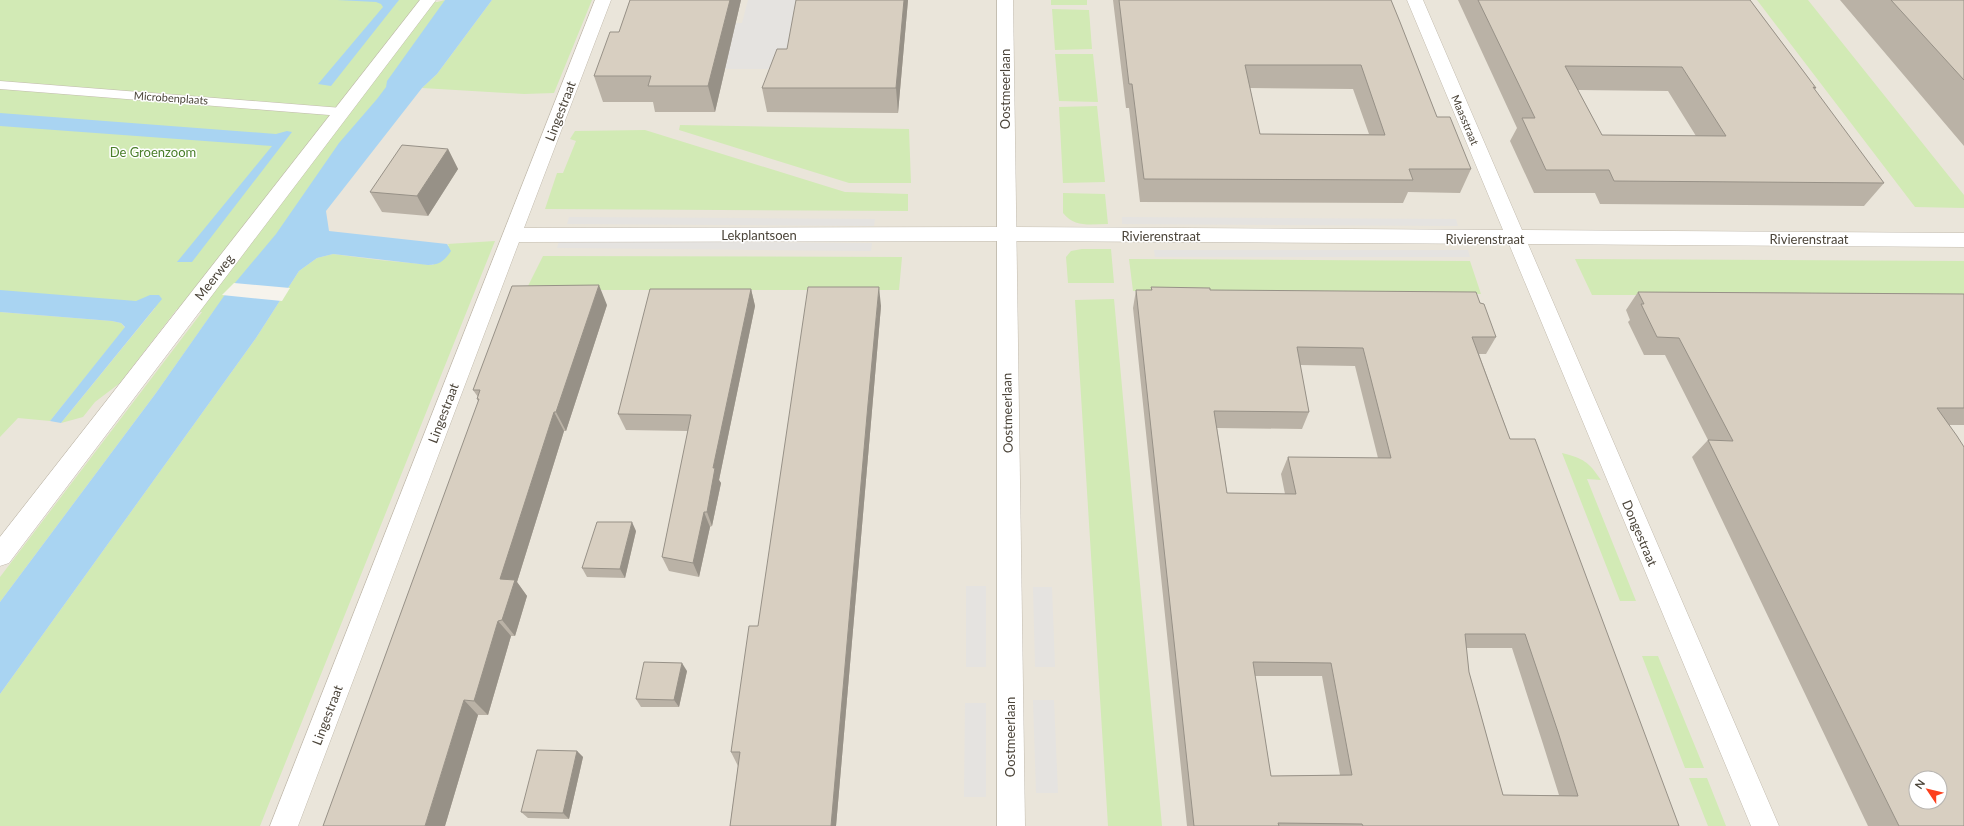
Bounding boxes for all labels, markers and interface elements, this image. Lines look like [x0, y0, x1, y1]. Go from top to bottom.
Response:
street label: Oostmeerlaan [997, 49, 1013, 129]
street label: Lingestraat [541, 78, 579, 143]
street label: Microbenplaats [133, 88, 209, 107]
street label: Maasstraat [1449, 93, 1482, 147]
park label: De Groenzoom [110, 144, 196, 160]
street label: Lekplantsoen [721, 227, 797, 243]
street label: Rivierenstraat [1122, 228, 1201, 244]
street label: Rivierenstraat [1446, 231, 1525, 247]
street label: Rivierenstraat [1770, 231, 1849, 247]
street label: Meerweg [191, 251, 237, 303]
street label: Oostmeerlaan [998, 373, 1016, 453]
street label: Lingestraat [424, 380, 462, 445]
street label: Dongestraat [1619, 497, 1661, 569]
street label: Lingestraat [308, 682, 346, 747]
street label: Oostmeerlaan [1002, 697, 1018, 777]
north arrow [1908, 770, 1948, 810]
text: N [1912, 777, 1927, 791]

